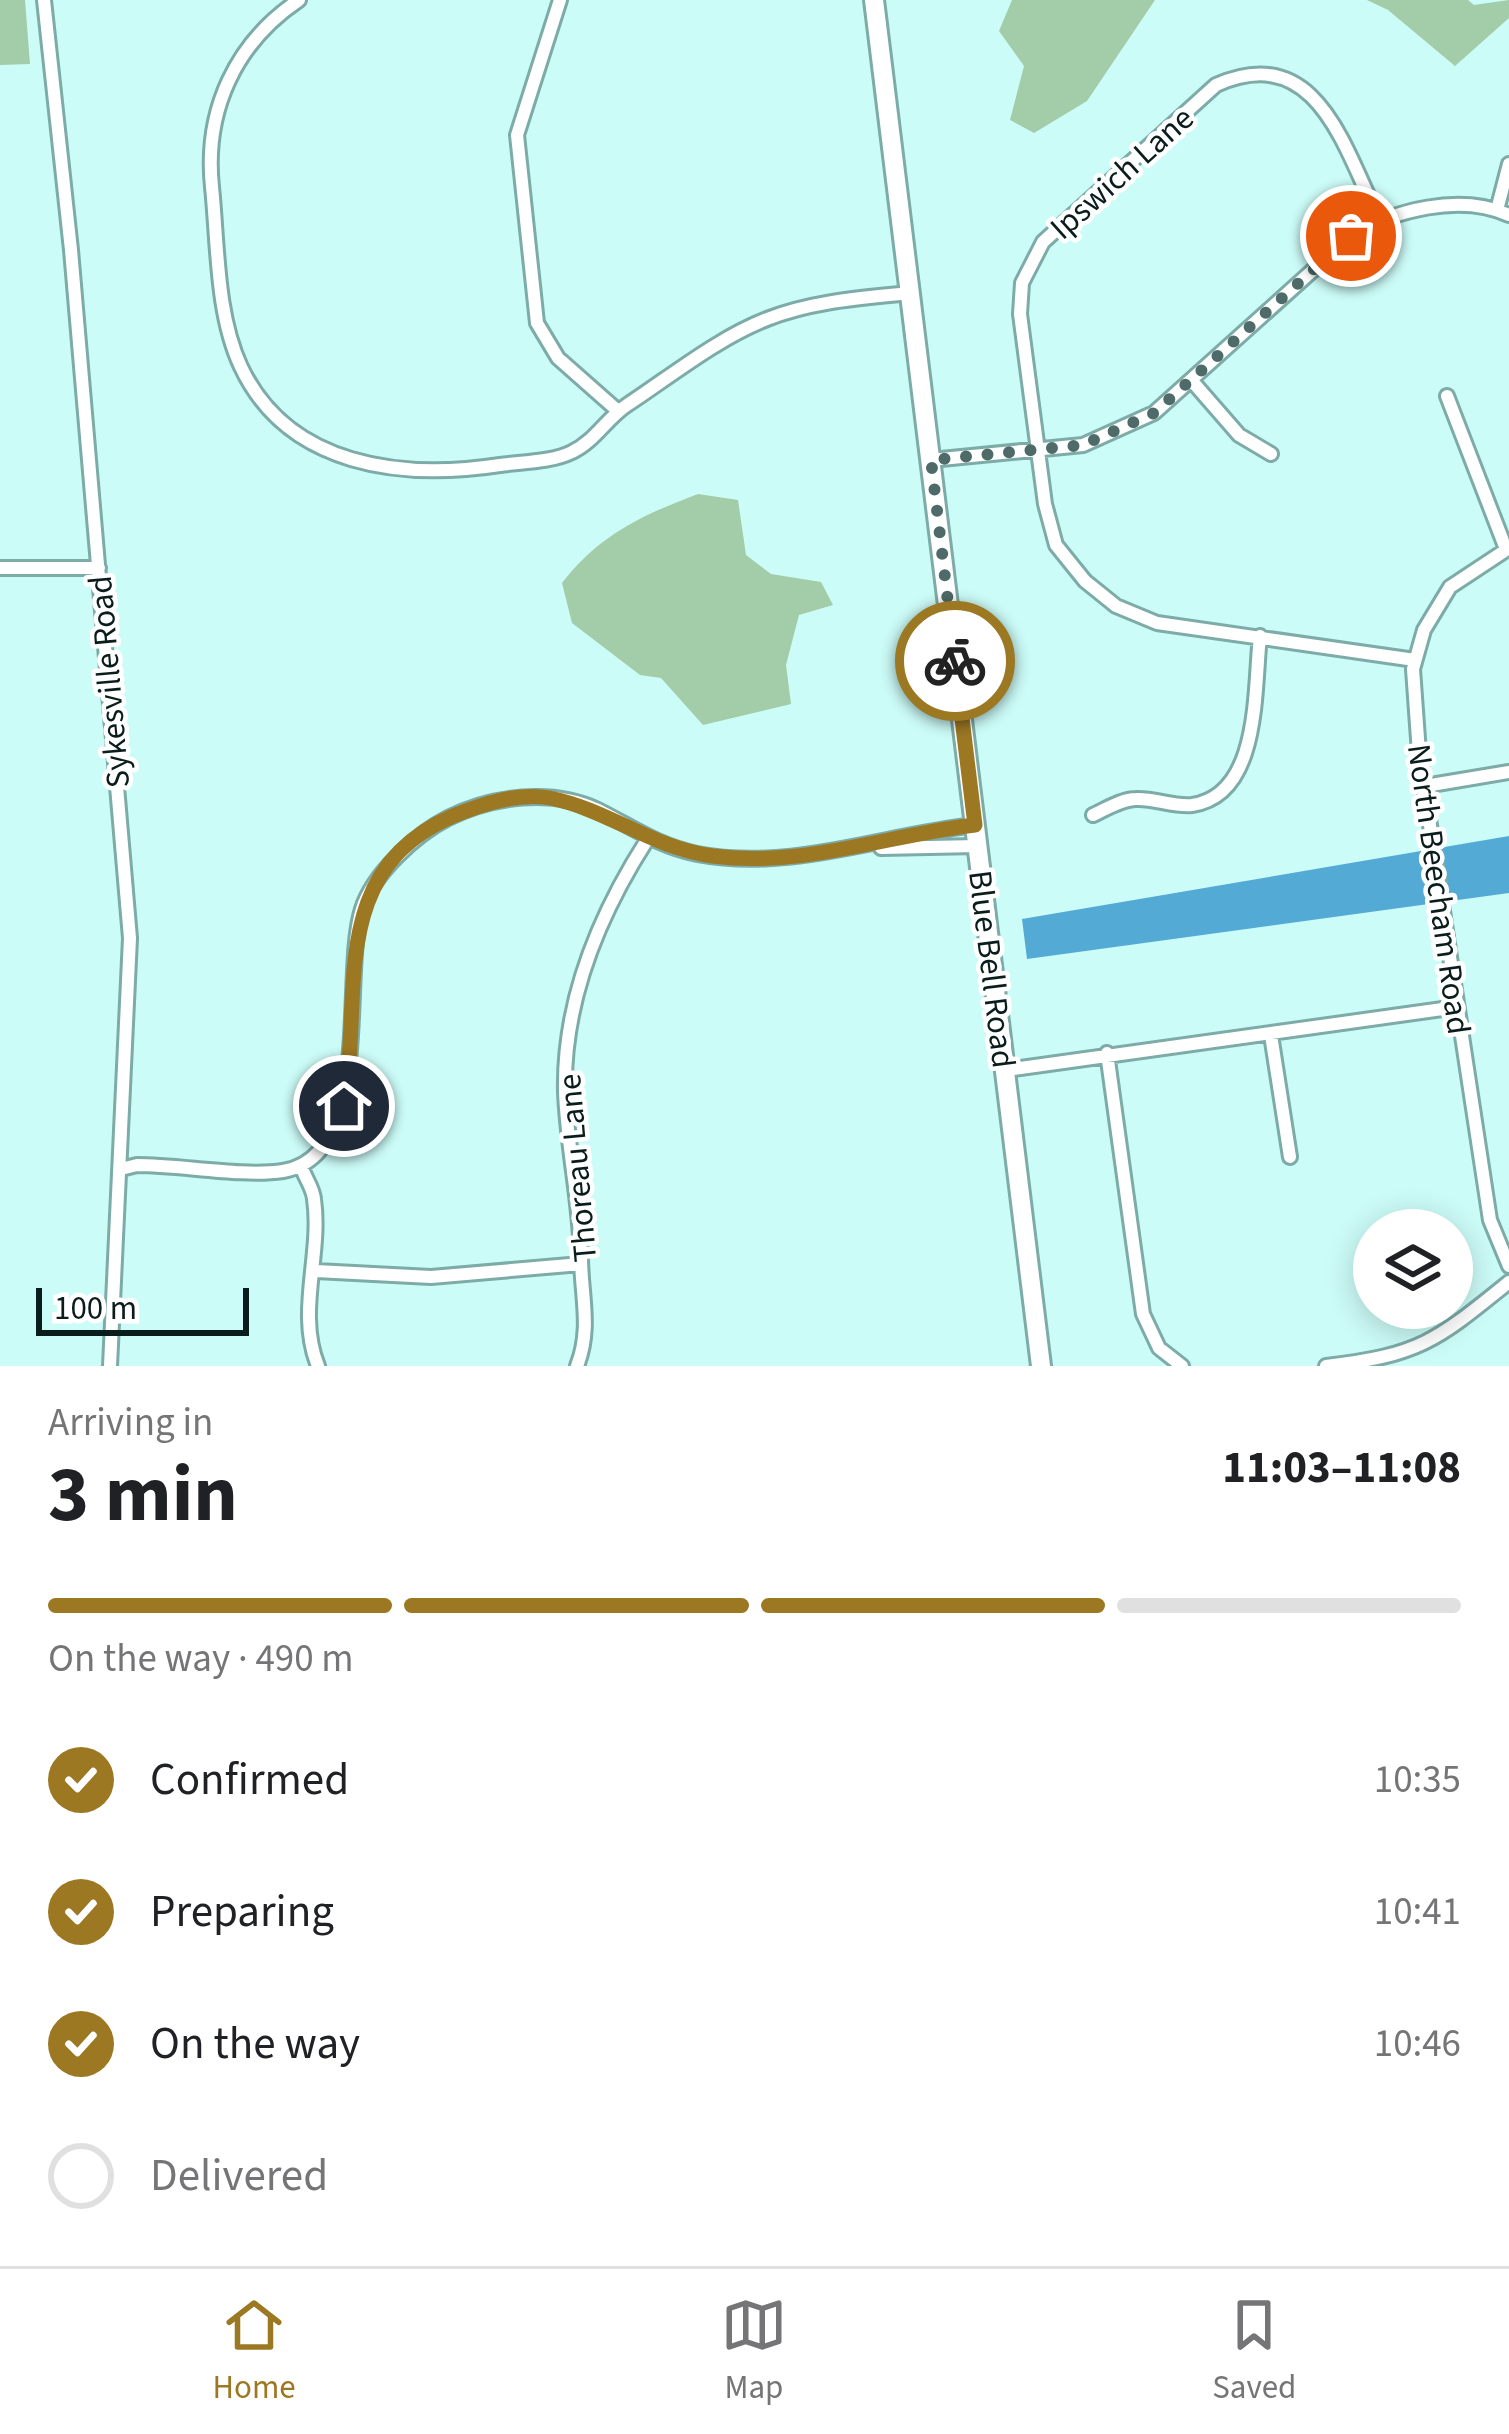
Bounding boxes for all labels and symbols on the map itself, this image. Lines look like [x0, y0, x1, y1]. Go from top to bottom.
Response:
street label: Ipswich Lane [1040, 96, 1204, 251]
pin [1300, 185, 1402, 287]
street label: Sykesville Road [77, 574, 142, 790]
courier [895, 601, 1015, 721]
street label: North Beecham Road [1395, 741, 1482, 1038]
street label: Blue Bell Road [956, 868, 1027, 1071]
pin [293, 1055, 395, 1157]
street label: Thoreau Lane [546, 1072, 609, 1264]
scale bar [36, 1282, 249, 1335]

